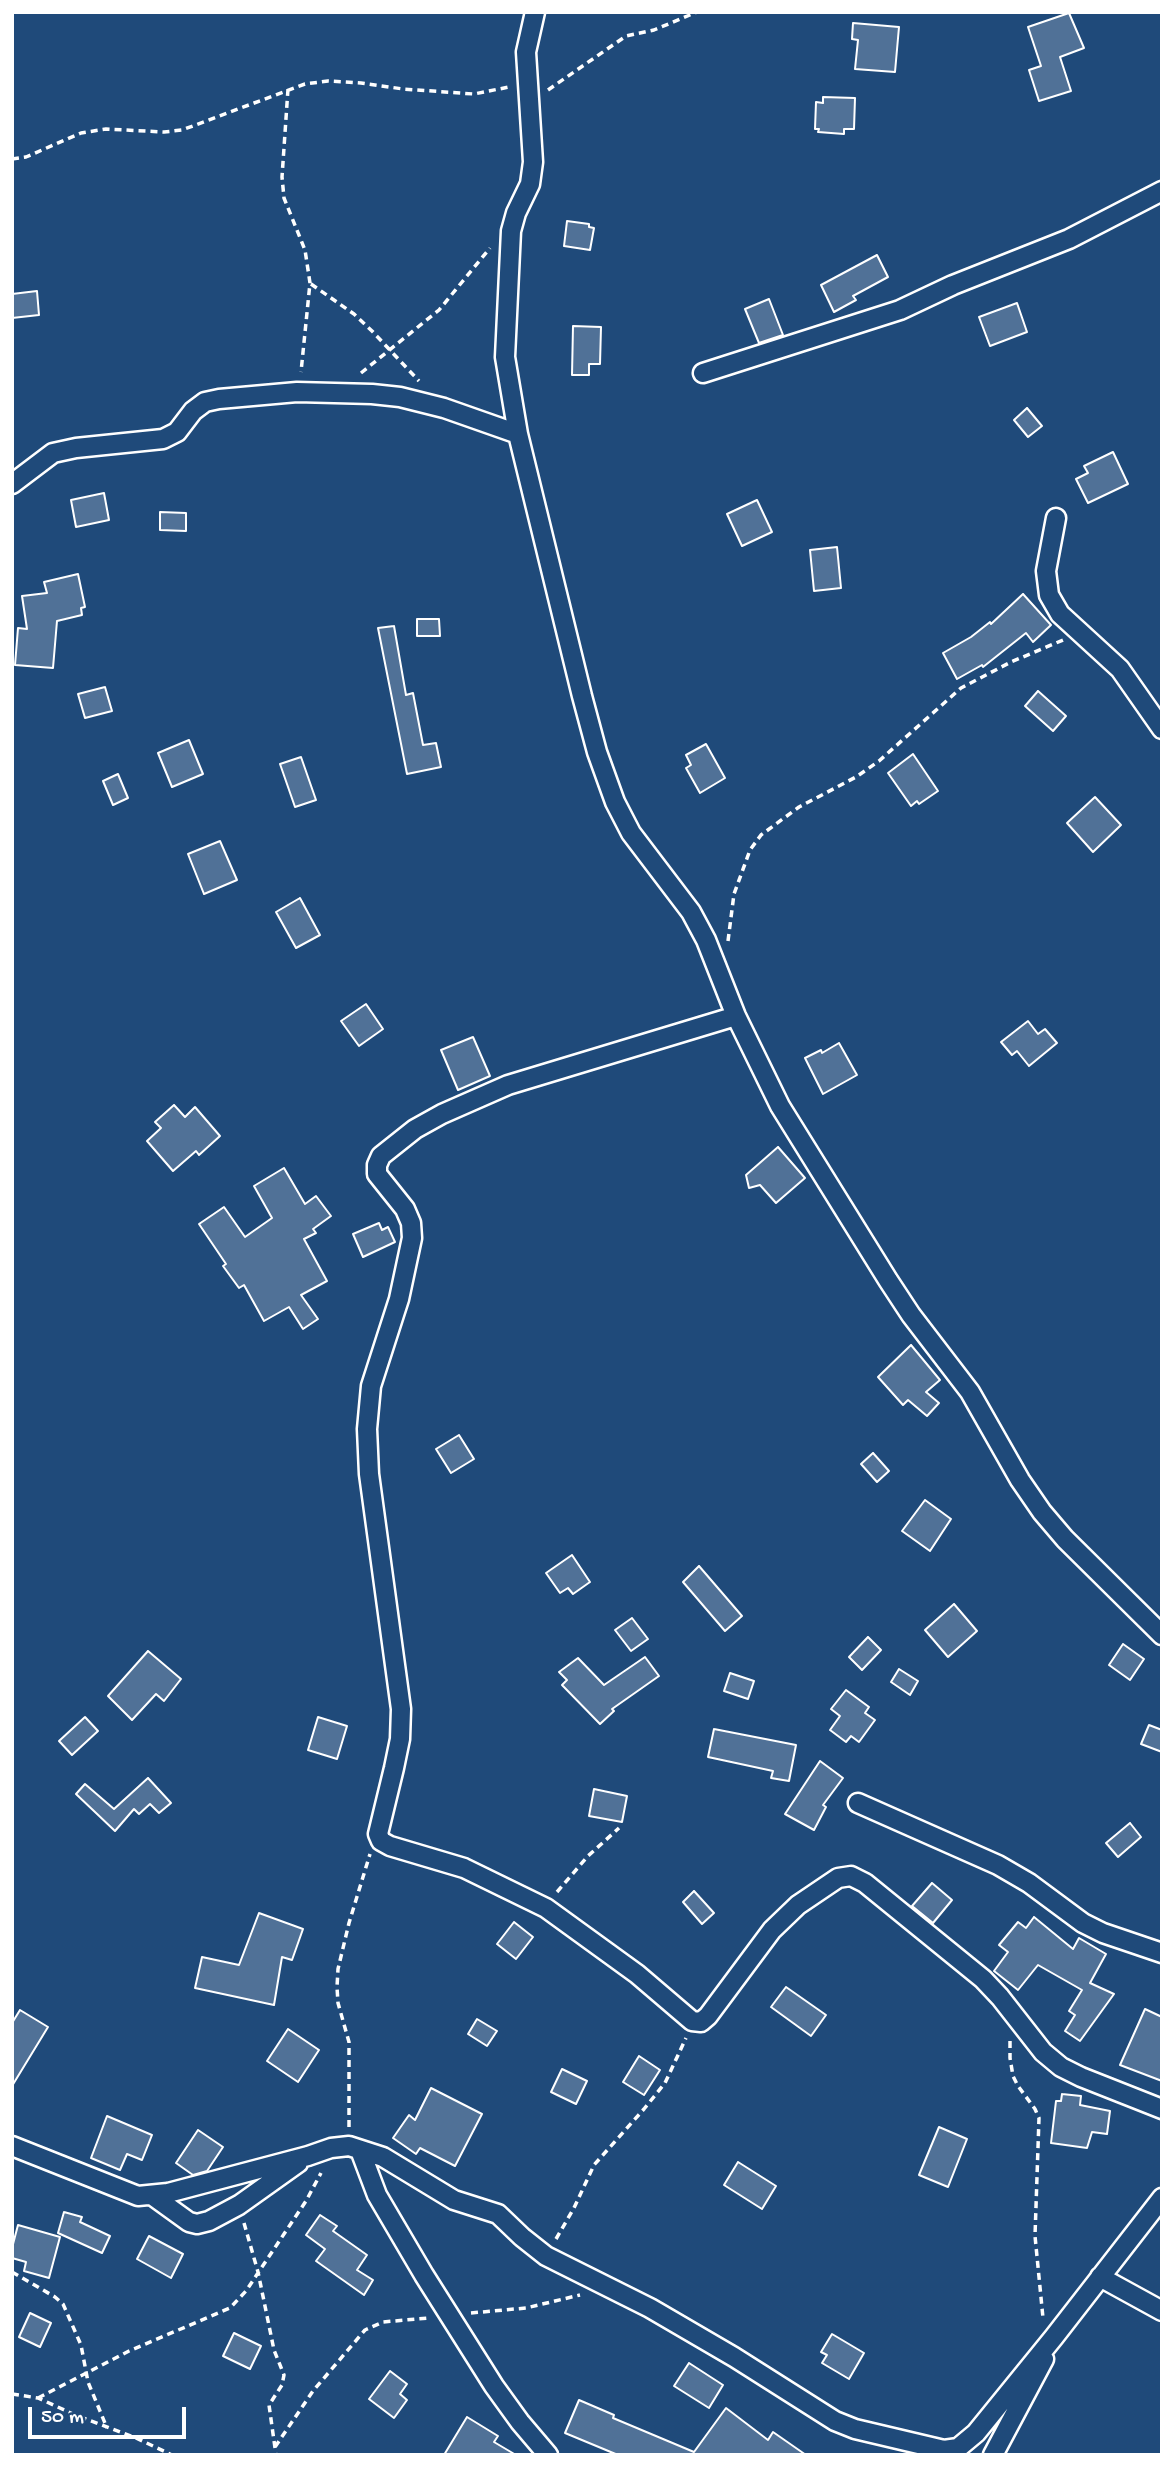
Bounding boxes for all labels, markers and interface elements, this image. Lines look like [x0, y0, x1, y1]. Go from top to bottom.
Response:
scale bar [32, 2394, 189, 2438]
text: 50 m [41, 2406, 84, 2431]

